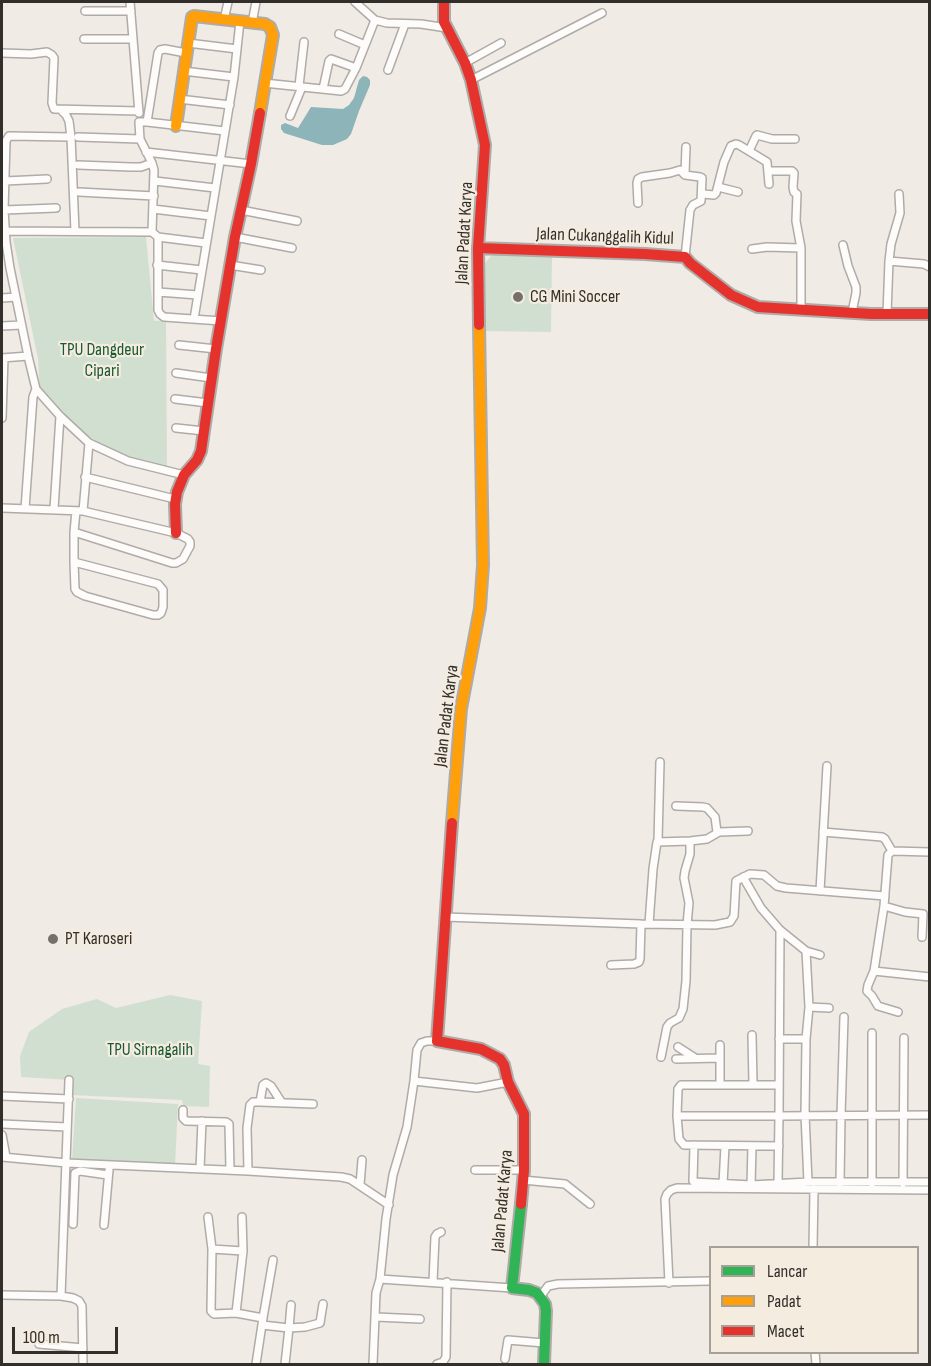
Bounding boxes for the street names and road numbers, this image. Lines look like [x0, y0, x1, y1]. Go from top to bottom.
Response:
street label: Jalan Padat Karya [452, 181, 478, 285]
street label: Jalan Cukanggalih Kidul [536, 224, 674, 250]
street label: Jalan Padat Karya [430, 664, 464, 768]
street label: Jalan Padat Karya [488, 1149, 518, 1253]

